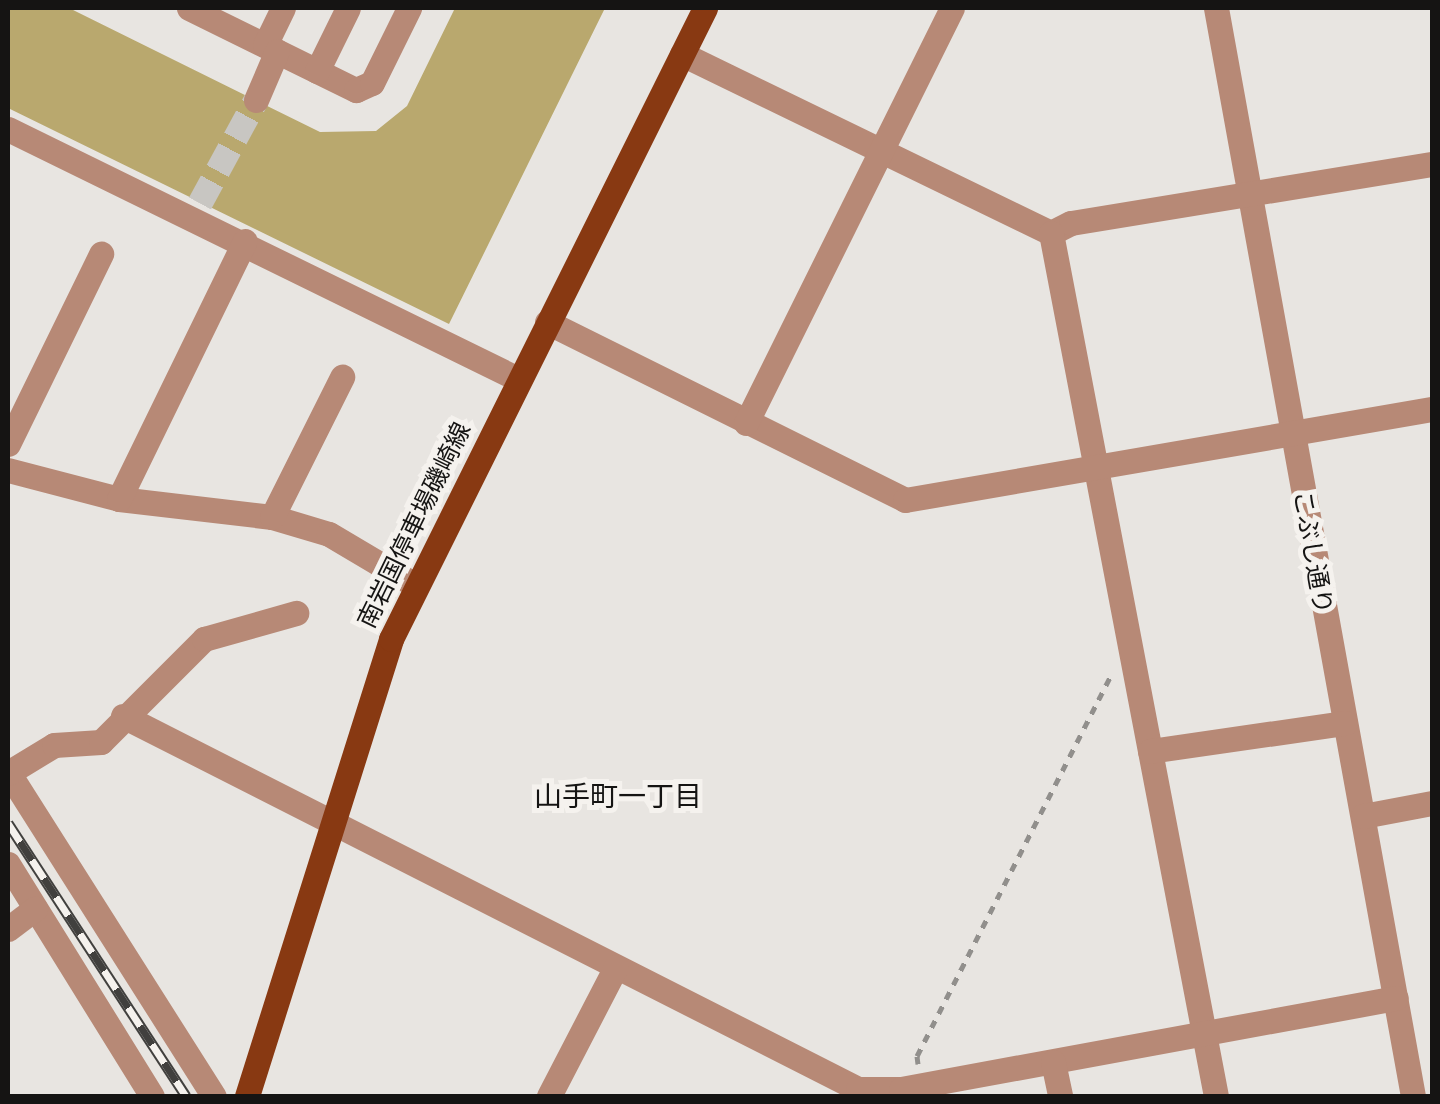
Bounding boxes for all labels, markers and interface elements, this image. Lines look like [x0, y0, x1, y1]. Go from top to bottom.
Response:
street label: 南岩国停車場磯崎線 [351, 417, 477, 633]
street label: こぶし通り [1287, 488, 1339, 616]
district label: 山手町一丁目 [534, 780, 702, 814]

